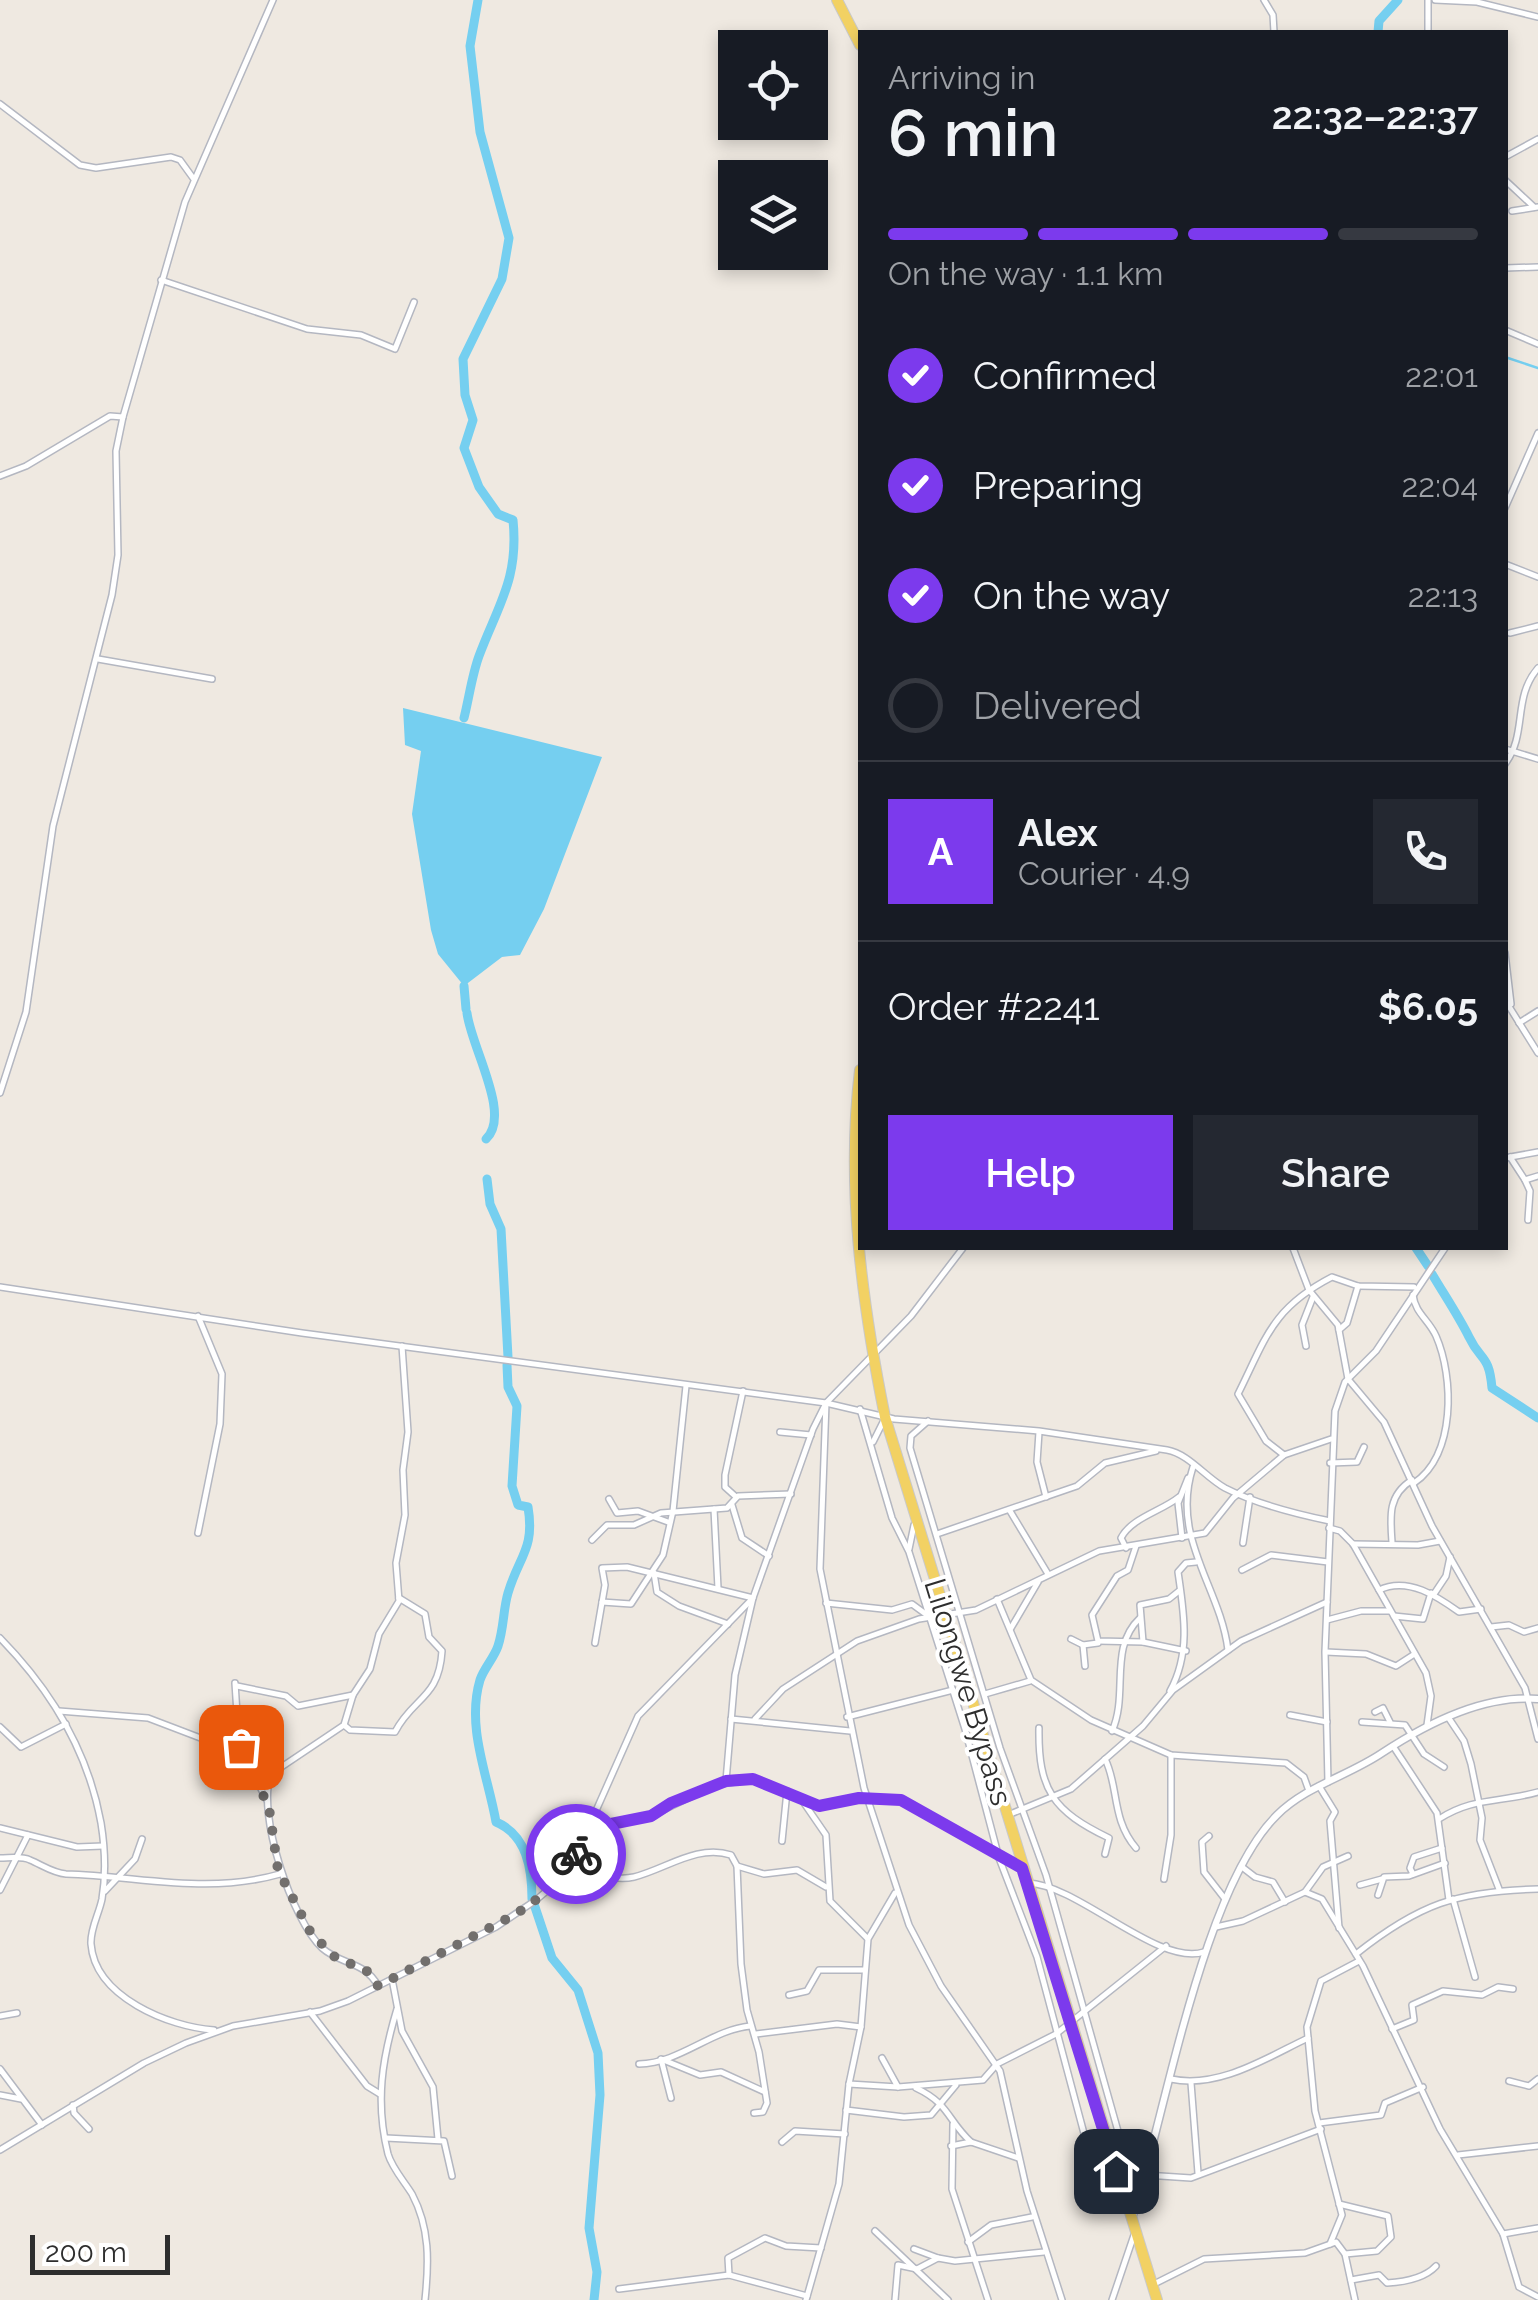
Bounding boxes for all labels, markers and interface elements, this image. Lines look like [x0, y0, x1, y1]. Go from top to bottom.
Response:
map controls [718, 30, 828, 270]
button: locate [718, 30, 828, 140]
text: Arriving in [888, 59, 1035, 96]
text: 22:32–22:37 [1272, 93, 1478, 138]
text: 6 min [888, 95, 1058, 171]
button: layers [718, 160, 828, 270]
text: On the way · 1.1 km [888, 255, 1164, 292]
icon: check [888, 348, 943, 403]
text: Confirmed [973, 353, 1157, 398]
text: 22:01 [1405, 357, 1478, 394]
icon: check [888, 458, 943, 513]
text: Preparing [973, 463, 1143, 508]
text: 22:04 [1402, 467, 1478, 504]
icon: check [888, 568, 943, 623]
text: On the way [973, 573, 1170, 618]
text: 22:13 [1408, 577, 1478, 614]
text: Delivered [973, 683, 1142, 728]
button: phone [1373, 799, 1478, 904]
text: Alex [1018, 810, 1098, 855]
text: A [928, 829, 953, 874]
text: Courier · 4.9 [1018, 855, 1190, 892]
text: Order #2241 [888, 984, 1100, 1029]
text: $6.05 [1378, 984, 1478, 1029]
button: Help [888, 1115, 1173, 1230]
button: Share [1193, 1115, 1478, 1230]
street label: Lilongwe Bypass [917, 1574, 1020, 1809]
pin [199, 1705, 284, 1790]
icon: bag [214, 1720, 269, 1775]
courier [526, 1804, 626, 1904]
icon: bike [549, 1827, 604, 1882]
pin [1074, 2129, 1159, 2214]
icon: home [1089, 2144, 1144, 2199]
scale bar [30, 2230, 170, 2274]
text: 200 m [45, 2236, 127, 2269]

